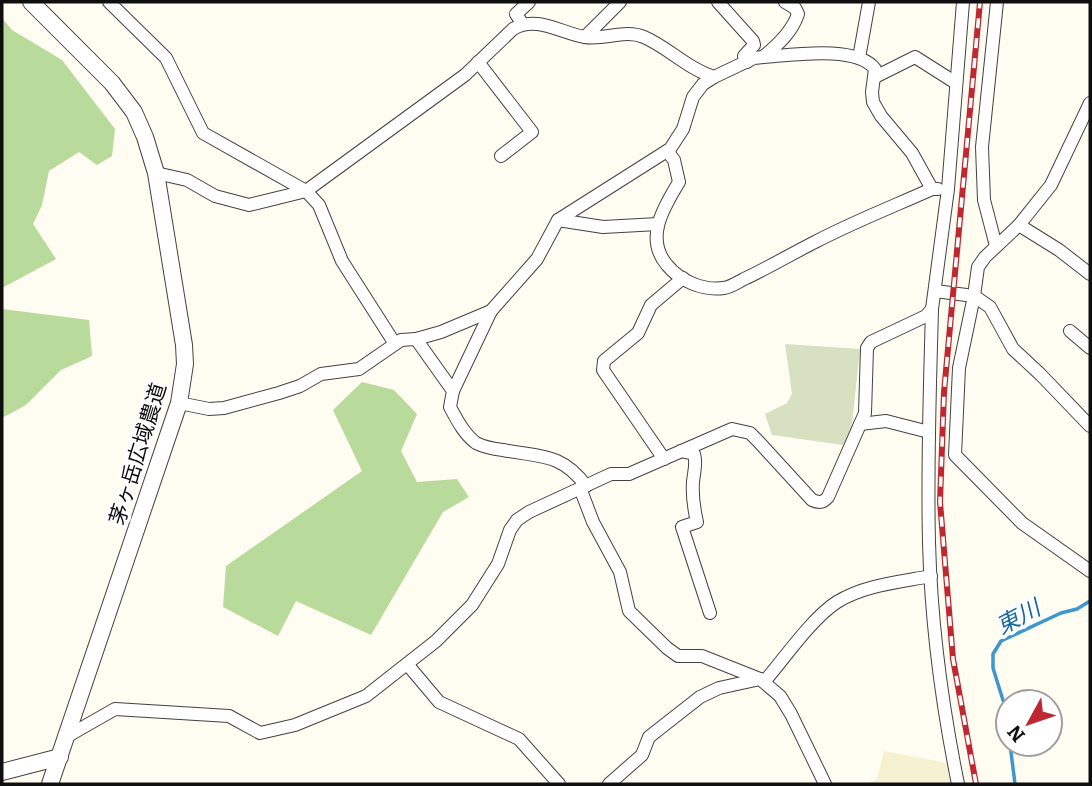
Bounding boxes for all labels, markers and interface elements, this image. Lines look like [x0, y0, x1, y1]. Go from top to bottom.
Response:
street label: 茅ヶ岳広域農道 [104, 380, 172, 528]
water label: 東川 [991, 592, 1048, 640]
north arrow [994, 688, 1064, 758]
text: N [1003, 720, 1030, 747]

